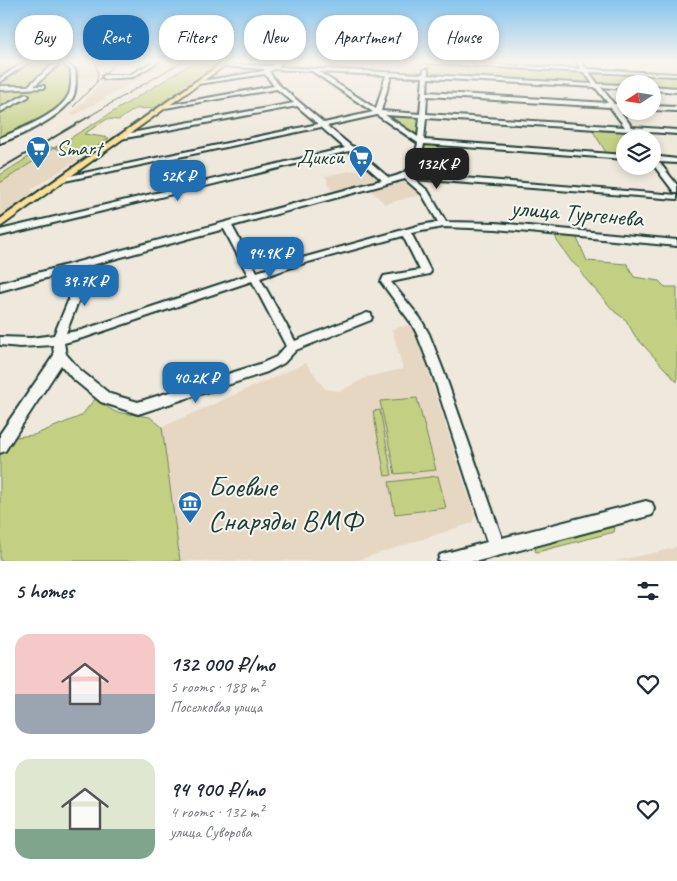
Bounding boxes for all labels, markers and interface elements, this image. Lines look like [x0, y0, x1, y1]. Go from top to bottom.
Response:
chip: Buy [15, 15, 73, 60]
chip: Rent [83, 15, 149, 60]
chip: Filters [159, 15, 234, 60]
chip: New [244, 15, 306, 60]
chip: Apartment [316, 15, 418, 60]
chip: House [428, 15, 499, 60]
north arrow [616, 75, 661, 120]
map controls [616, 75, 661, 175]
button: layers [616, 130, 661, 175]
supermarket icon: Smart [25, 135, 51, 169]
place label: Smart [56, 135, 105, 161]
place label: Дикси [297, 144, 346, 170]
supermarket icon: Дикси [348, 144, 374, 178]
pin: 132K ₽ [396, 148, 478, 190]
text: 132K ₽ [416, 154, 458, 174]
pin: 52K ₽ [143, 160, 213, 202]
text: 52K ₽ [161, 166, 195, 186]
street label: улица Тургенева [507, 191, 647, 235]
pin: 94.9K ₽ [224, 236, 316, 279]
text: 94.9K ₽ [248, 243, 292, 263]
pin: 39.7K ₽ [39, 264, 131, 307]
text: 39.7K ₽ [63, 271, 107, 291]
pin: 40.2K ₽ [150, 362, 242, 404]
text: 40.2K ₽ [173, 368, 219, 388]
place label: Боевые Снаряды ВМФ [208, 467, 365, 539]
museum icon: Боевые Снаряды ВМФ [177, 490, 203, 524]
icon: filters [634, 577, 662, 605]
text: 5 homes [15, 578, 74, 604]
text: 132 000 ₽/mo [170, 651, 275, 677]
icon: home [55, 654, 115, 714]
icon: heart [634, 670, 662, 698]
text: 5 rooms · 188 m² [170, 677, 264, 697]
text: Поселковая улица [170, 697, 262, 717]
text: 94 900 ₽/mo [170, 776, 265, 802]
icon: home [55, 779, 115, 839]
icon: heart [634, 795, 662, 823]
text: 4 rooms · 132 m² [170, 802, 264, 822]
text: улица Суворова [170, 822, 252, 842]

